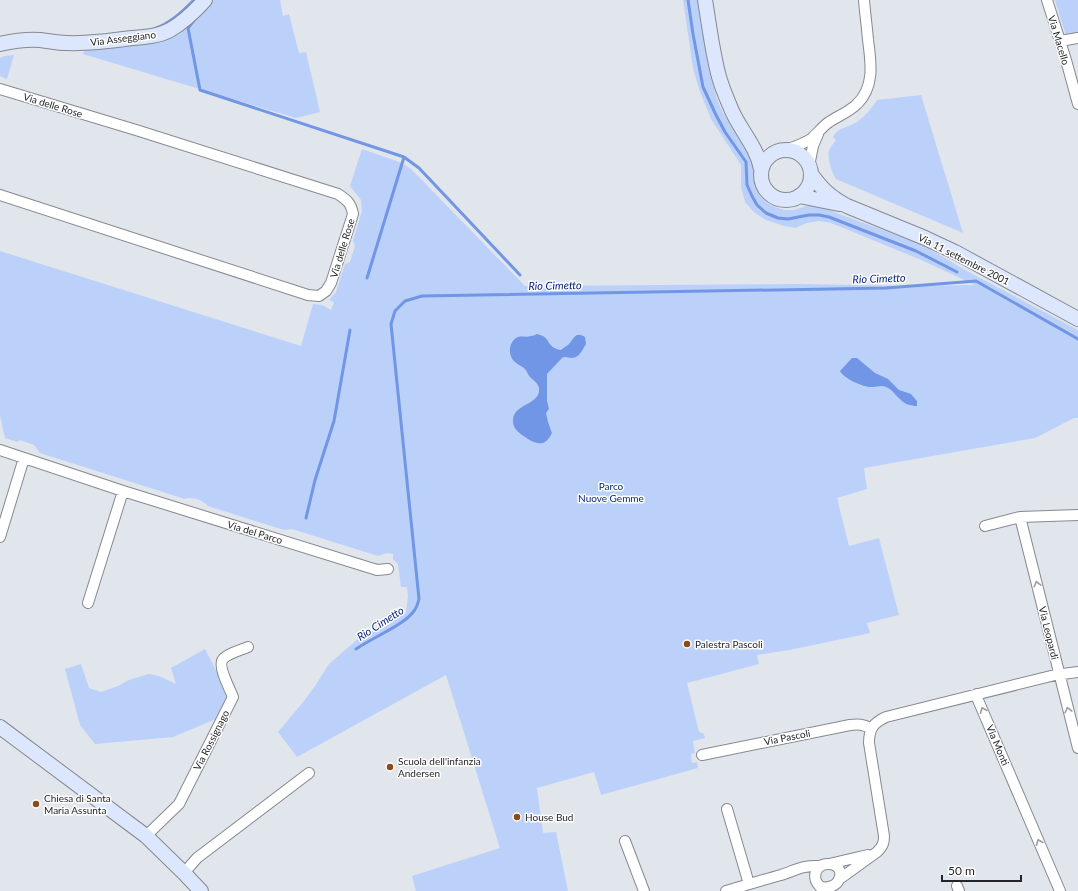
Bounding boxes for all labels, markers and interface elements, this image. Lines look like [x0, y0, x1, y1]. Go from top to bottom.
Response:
street label: Via Macello [1046, 14, 1072, 67]
street label: Via Asseggiano [89, 28, 157, 48]
street label: Via delle Rose [22, 90, 84, 120]
street label: Via delle Rose [327, 217, 357, 279]
street label: Via 11 settembre 2001 [916, 231, 1012, 287]
water label: Rio Cimetto [852, 271, 906, 285]
water label: Rio Cimetto [528, 278, 582, 292]
park label: Parco Nuove Gemme [578, 480, 644, 504]
street label: Via del Parco [226, 518, 284, 546]
one-way arrow [1033, 581, 1042, 588]
water label: Rio Cimetto [354, 603, 406, 643]
street label: Via Leopardi [1037, 605, 1061, 661]
place label: Palestra Pascoli [695, 638, 763, 650]
marker: Palestra Pascoli [682, 639, 692, 649]
one-way arrow [979, 706, 987, 713]
one-way arrow [1065, 707, 1073, 714]
street label: Via Rossignago [191, 708, 231, 772]
street label: Via Monti [984, 723, 1012, 767]
street label: Via Pascoli [763, 727, 811, 747]
place label: Scuola dell'infanzia Andersen [398, 755, 481, 779]
marker: Scuola dell'infanzia Andersen [385, 762, 395, 772]
place label: Chiesa di Santa Maria Assunta [44, 792, 111, 816]
marker: Chiesa di Santa Maria Assunta [31, 799, 41, 809]
place label: House Bud [525, 811, 573, 823]
marker: House Bud [512, 812, 522, 822]
one-way arrow [1036, 839, 1044, 847]
scale bar [942, 857, 1021, 883]
text: 50 m [948, 863, 975, 878]

